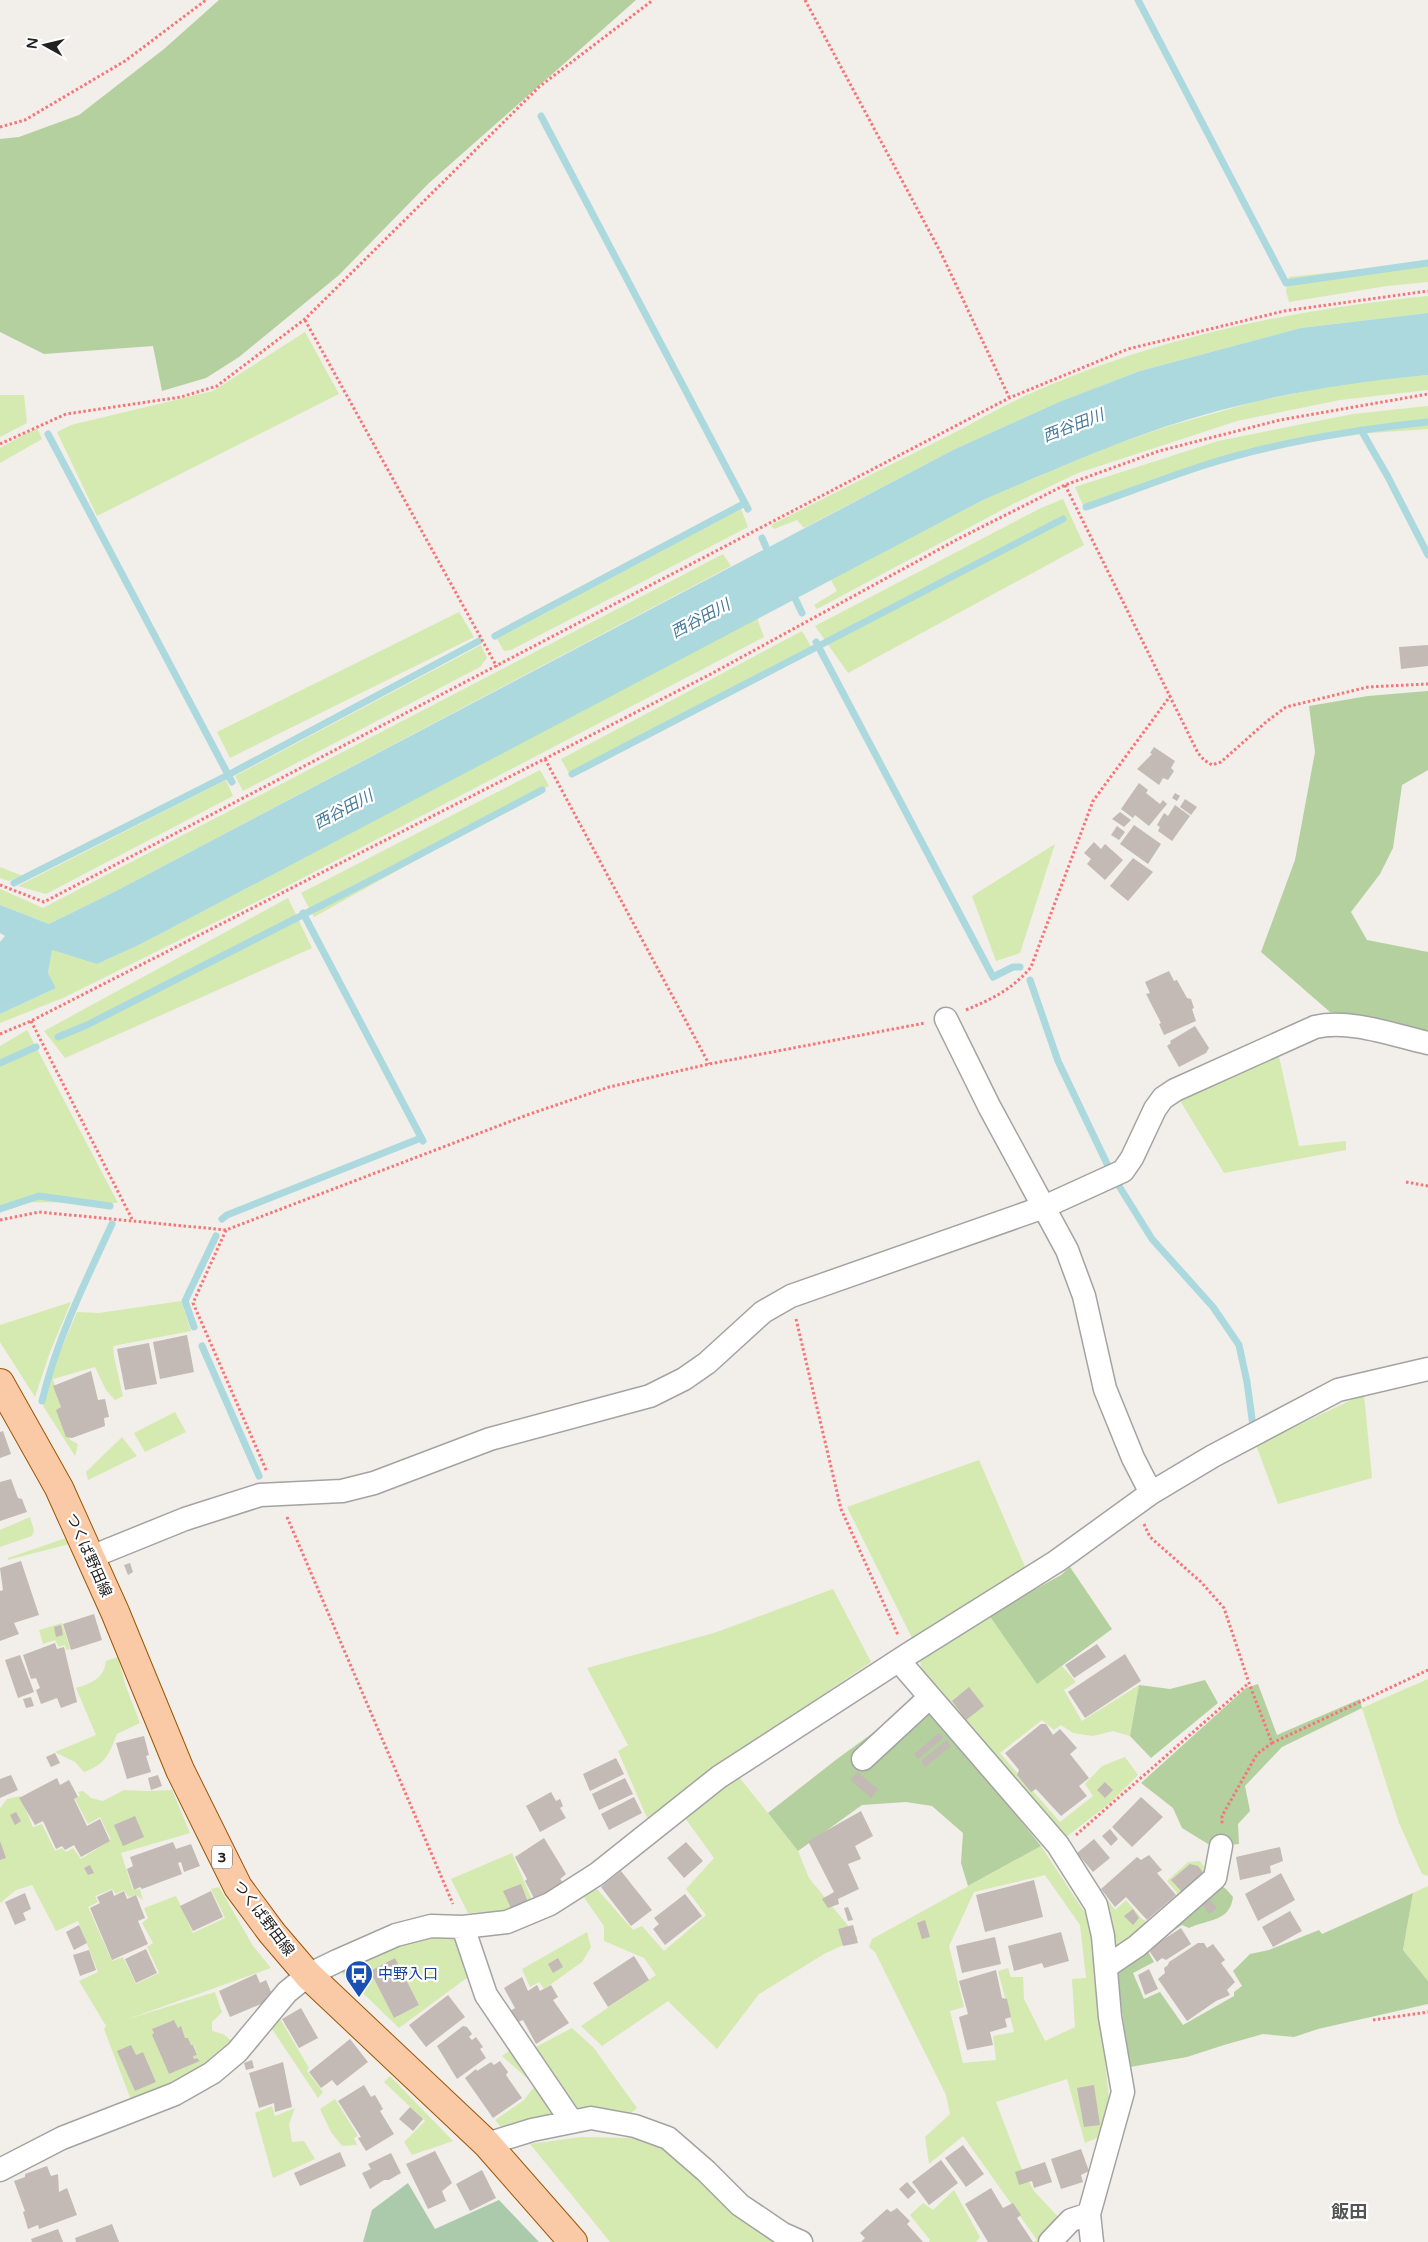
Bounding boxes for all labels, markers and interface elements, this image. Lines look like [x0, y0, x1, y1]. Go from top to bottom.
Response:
north arrow [20, 20, 70, 70]
text: N [23, 37, 42, 50]
water label: 西谷田川 [1040, 404, 1109, 447]
water label: 西谷田川 [668, 594, 735, 643]
water label: 西谷田川 [311, 785, 378, 834]
street label: つくば野田線 [62, 1510, 116, 1600]
road number: 3 [212, 1845, 232, 1868]
street label: つくば野田線 [230, 1877, 298, 1959]
bus stop icon: 中野入口 [344, 1959, 374, 1998]
place label: 中野入口 [378, 1965, 438, 1983]
district label: 飯田 [1331, 2201, 1367, 2223]

